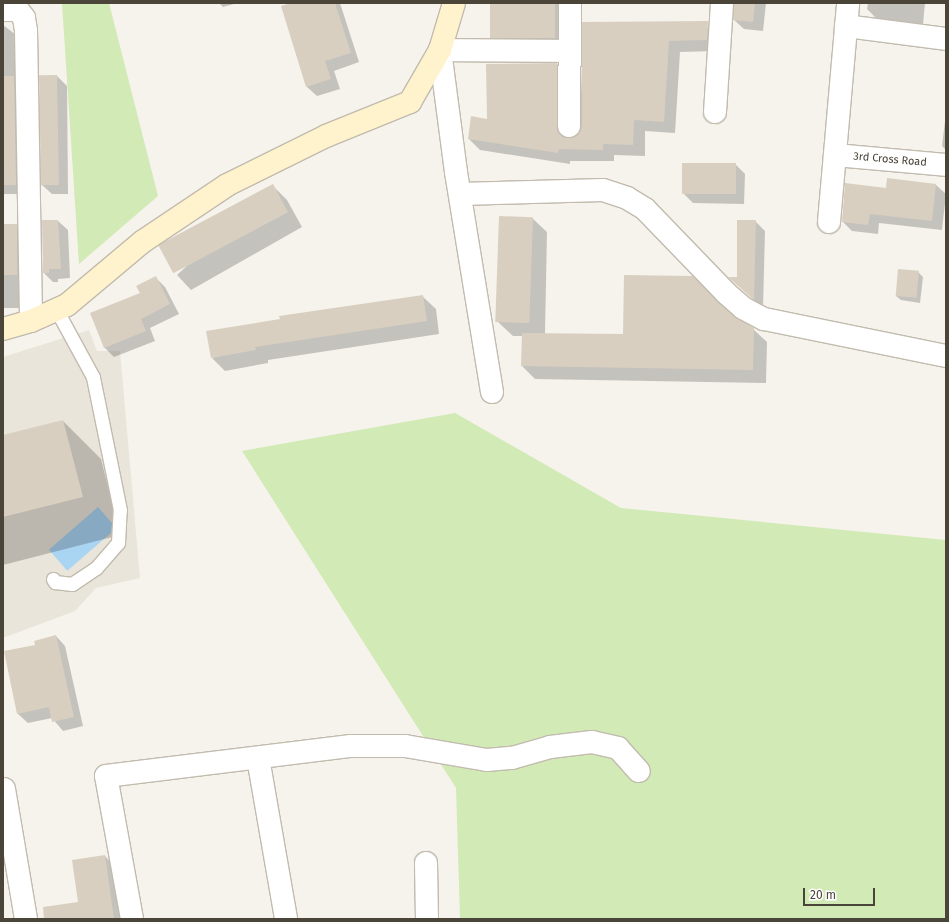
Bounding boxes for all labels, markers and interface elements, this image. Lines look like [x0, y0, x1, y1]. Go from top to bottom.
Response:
street label: 3rd Cross Road [853, 150, 927, 170]
scale bar [805, 880, 877, 906]
text: 20 m [810, 888, 836, 902]

